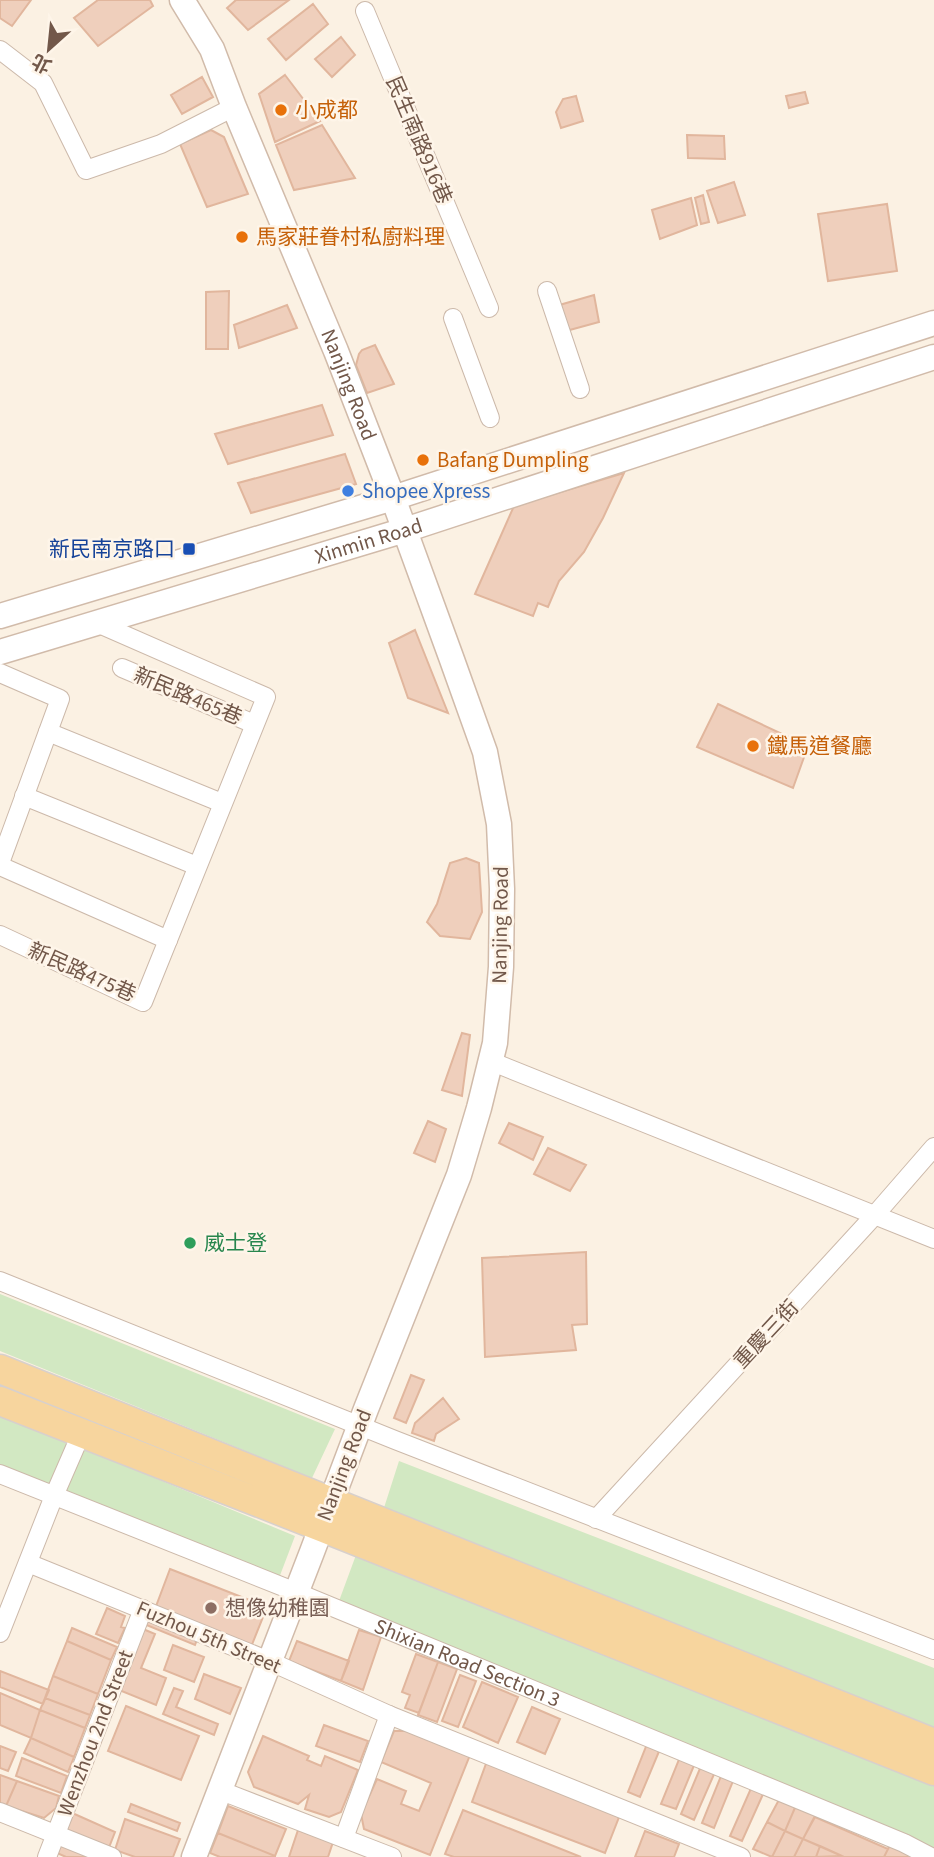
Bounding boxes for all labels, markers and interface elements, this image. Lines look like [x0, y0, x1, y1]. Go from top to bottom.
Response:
north arrow [14, 14, 84, 84]
text: 北 [27, 46, 57, 79]
street label: 民生南路916巷 [379, 71, 459, 209]
place label: 小成都 [295, 95, 358, 125]
marker: 小成都 [273, 102, 289, 118]
place label: 馬家莊眷村私廚料理 [256, 222, 445, 252]
marker: 馬家莊眷村私廚料理 [234, 229, 250, 245]
street label: Nanjing Road [313, 324, 384, 445]
place label: Bafang Dumpling [437, 445, 589, 475]
marker: Bafang Dumpling [415, 452, 431, 468]
place label: Shopee Xpress [362, 476, 490, 506]
marker: Shopee Xpress [340, 483, 356, 499]
street label: Xinmin Road [311, 510, 426, 571]
place label: 新民南京路口 [49, 534, 175, 564]
marker: 新民南京路口 [181, 541, 197, 557]
street label: 新民路465巷 [129, 660, 247, 732]
place label: 鐵馬道餐廳 [767, 731, 872, 761]
marker: 鐵馬道餐廳 [745, 738, 761, 754]
street label: Nanjing Road [484, 866, 516, 984]
street label: 新民路475巷 [23, 935, 141, 1009]
place label: 威士登 [204, 1228, 267, 1258]
marker: 威士登 [182, 1235, 198, 1251]
street label: 重慶三街 [726, 1293, 806, 1375]
street label: Nanjing Road [309, 1405, 379, 1525]
street label: Fuzhou 5th Street [132, 1593, 286, 1681]
place label: 想像幼稚園 [225, 1593, 330, 1623]
marker: 想像幼稚園 [203, 1600, 219, 1616]
street label: Shixian Road Section 3 [370, 1611, 565, 1715]
street label: Wenzhou 2nd Street [49, 1645, 141, 1821]

